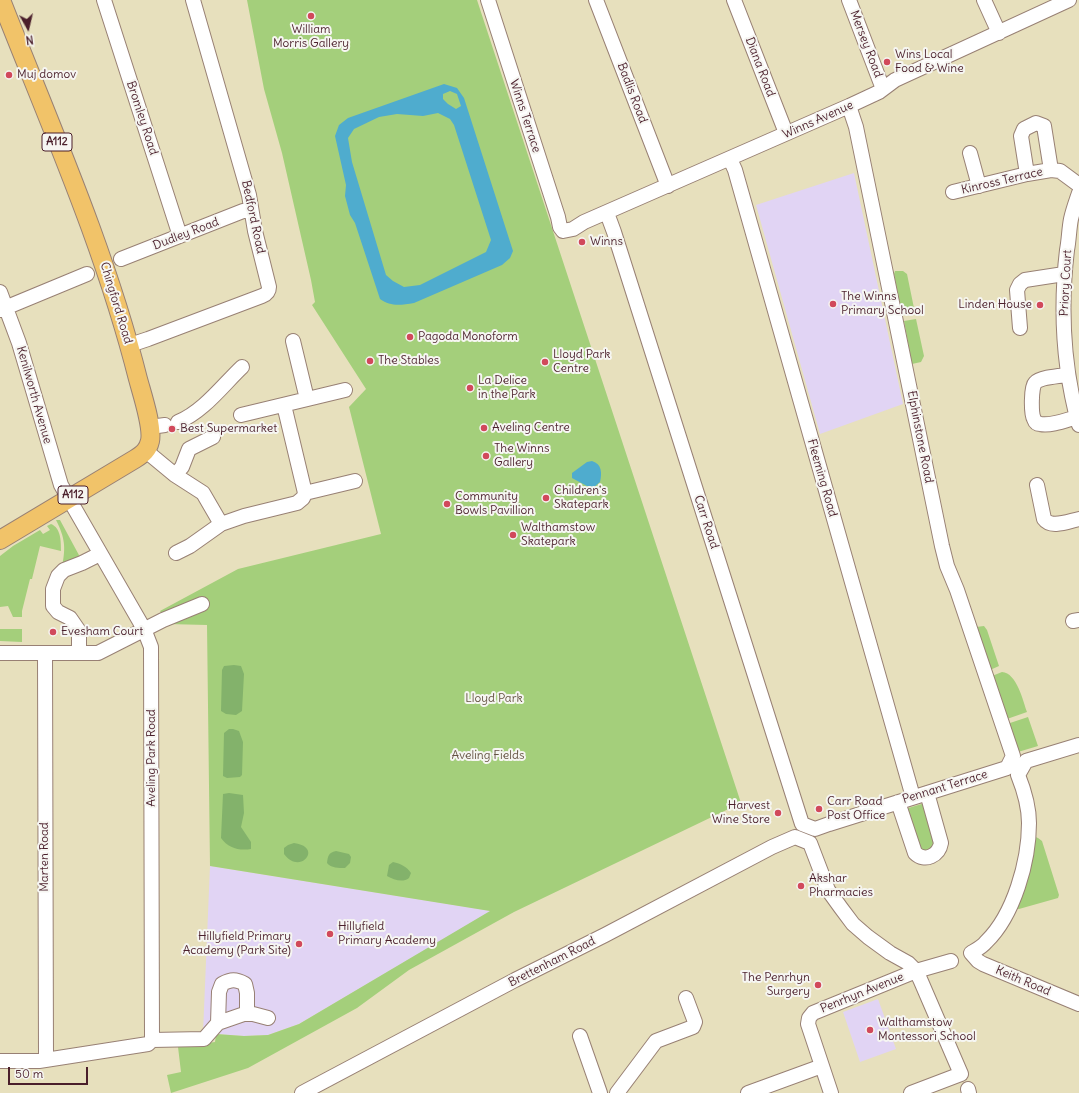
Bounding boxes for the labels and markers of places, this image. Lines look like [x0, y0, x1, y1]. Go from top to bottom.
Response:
marker: William Morris Gallery [306, 11, 316, 21]
place label: William Morris Gallery [273, 23, 349, 51]
place label: Wins Local Food & Wine [895, 48, 964, 76]
marker: Wins Local Food & Wine [882, 57, 892, 67]
place label: Muj domov [17, 68, 76, 82]
marker: Muj domov [4, 70, 14, 80]
place label: Winns [590, 235, 623, 249]
marker: Winns [577, 237, 587, 247]
place label: The Winns Primary School [841, 290, 924, 318]
place label: Linden House [958, 298, 1032, 312]
marker: The Winns Primary School [828, 299, 838, 309]
marker: Linden House [1035, 300, 1045, 310]
place label: Pagoda Monoform [418, 330, 518, 344]
marker: Pagoda Monoform [405, 332, 415, 342]
place label: Lloyd Park Centre [553, 348, 610, 376]
place label: The Stables [378, 354, 439, 368]
marker: The Stables [365, 356, 375, 366]
marker: Lloyd Park Centre [540, 357, 550, 367]
place label: La Delice in the Park [478, 374, 536, 402]
marker: La Delice in the Park [465, 383, 475, 393]
place label: Aveling Centre [492, 421, 570, 435]
place label: Best Supermarket [180, 422, 277, 436]
marker: Aveling Centre [479, 423, 489, 433]
marker: Best Supermarket [167, 424, 177, 434]
place label: The Winns Gallery [494, 442, 549, 470]
marker: The Winns Gallery [481, 451, 491, 461]
place label: Children's Skatepark [554, 484, 609, 512]
place label: Community Bowls Pavillion [455, 490, 534, 518]
marker: Children's Skatepark [541, 493, 551, 503]
marker: Community Bowls Pavillion [442, 499, 452, 509]
place label: Walthamstow Skatepark [521, 521, 595, 549]
marker: Walthamstow Skatepark [508, 530, 518, 540]
place label: Evesham Court [61, 625, 143, 639]
marker: Evesham Court [48, 627, 58, 637]
place label: Carr Road Post Office [827, 795, 885, 823]
place label: Harvest Wine Store [712, 799, 770, 827]
marker: Carr Road Post Office [814, 804, 824, 814]
marker: Harvest Wine Store [773, 808, 783, 818]
place label: Akshar Pharmacies [809, 872, 873, 900]
marker: Akshar Pharmacies [796, 881, 806, 891]
place label: Hillyfield Primary Academy [338, 920, 436, 948]
marker: Hillyfield Primary Academy [325, 929, 335, 939]
place label: Hillyfield Primary Academy (Park Site) [183, 930, 291, 958]
marker: Hillyfield Primary Academy (Park Site) [294, 939, 304, 949]
place label: The Penrhyn Surgery [742, 971, 810, 999]
marker: The Penrhyn Surgery [813, 980, 823, 990]
place label: Walthamstow Montessori School [878, 1016, 976, 1044]
marker: Walthamstow Montessori School [865, 1025, 875, 1035]

